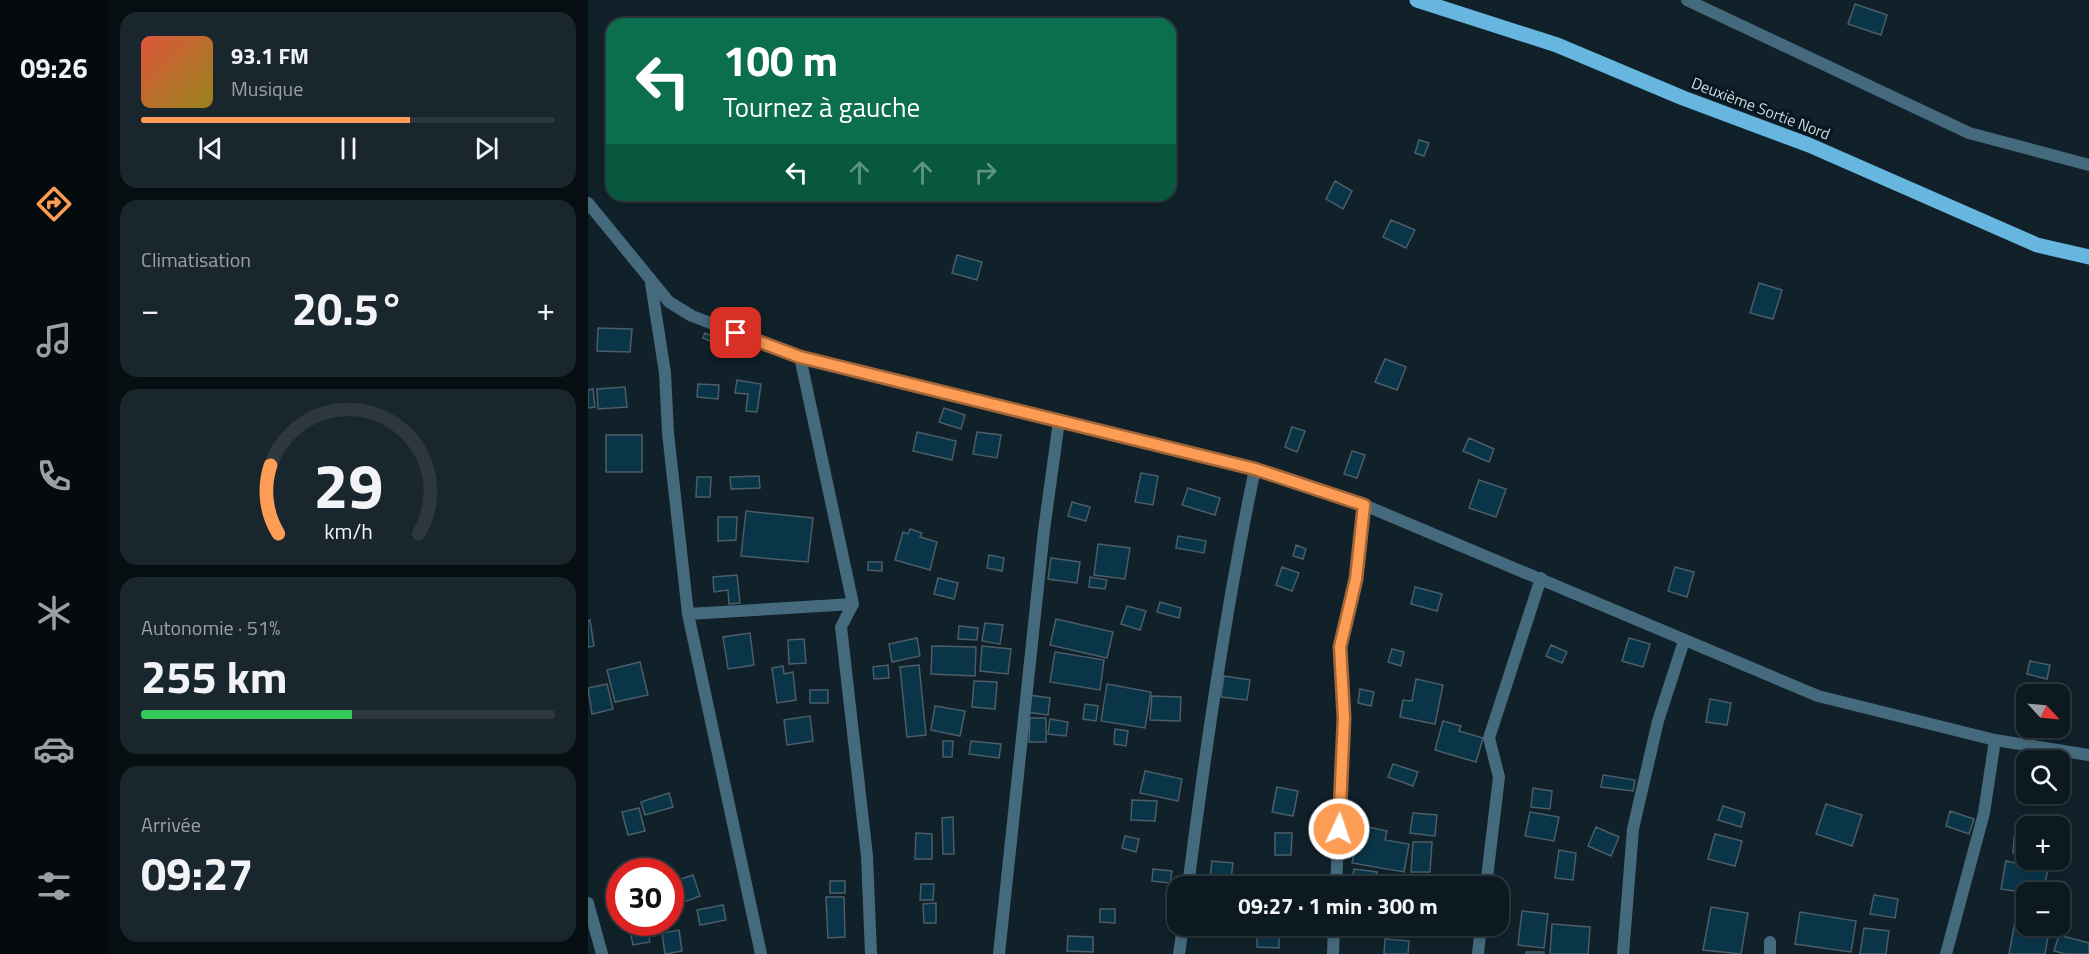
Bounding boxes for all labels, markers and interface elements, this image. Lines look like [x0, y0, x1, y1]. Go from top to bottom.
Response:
text: 100 m [723, 28, 838, 92]
text: 93.1 FM [231, 39, 309, 73]
icon: left [624, 42, 702, 120]
text: 09:26 [20, 47, 88, 88]
street label: Deuxième Sortie Nord [1688, 70, 1834, 146]
text: Musique [231, 73, 303, 104]
text: Tournez à gauche [723, 86, 920, 127]
icon: previous [194, 132, 227, 165]
icon: pause [332, 132, 365, 165]
icon: next [470, 132, 503, 165]
icon: left [780, 156, 813, 189]
icon: ahead [843, 156, 876, 189]
icon: ahead [906, 156, 939, 189]
icon: right [969, 156, 1002, 189]
icon: directions [33, 183, 75, 225]
text: Climatisation [141, 244, 251, 275]
text: 20.5° [292, 274, 404, 342]
text: − [141, 284, 159, 334]
text: + [537, 284, 555, 334]
pin [710, 307, 761, 358]
icon: arrive [719, 316, 752, 349]
icon: music [33, 319, 75, 361]
text: 29 [313, 437, 383, 532]
icon: phone [33, 455, 75, 497]
text: km/h [324, 515, 372, 547]
icon: climate [33, 592, 75, 634]
text: Autonomie · 51% [141, 612, 280, 643]
text: 255 km [141, 642, 287, 710]
north arrow [2016, 684, 2070, 738]
map controls [2016, 684, 2070, 936]
icon: car [33, 728, 75, 770]
button: search [2016, 750, 2070, 804]
position arrow [1307, 797, 1371, 861]
text: Arrivée [141, 809, 201, 840]
button: + [2016, 816, 2070, 870]
text: 09:27 [141, 839, 253, 907]
speed limit sign: 30 [606, 858, 684, 936]
icon: filters [33, 865, 75, 907]
button: − [2016, 882, 2070, 936]
text: 09:27 · 1 min · 300 m [1238, 889, 1438, 923]

